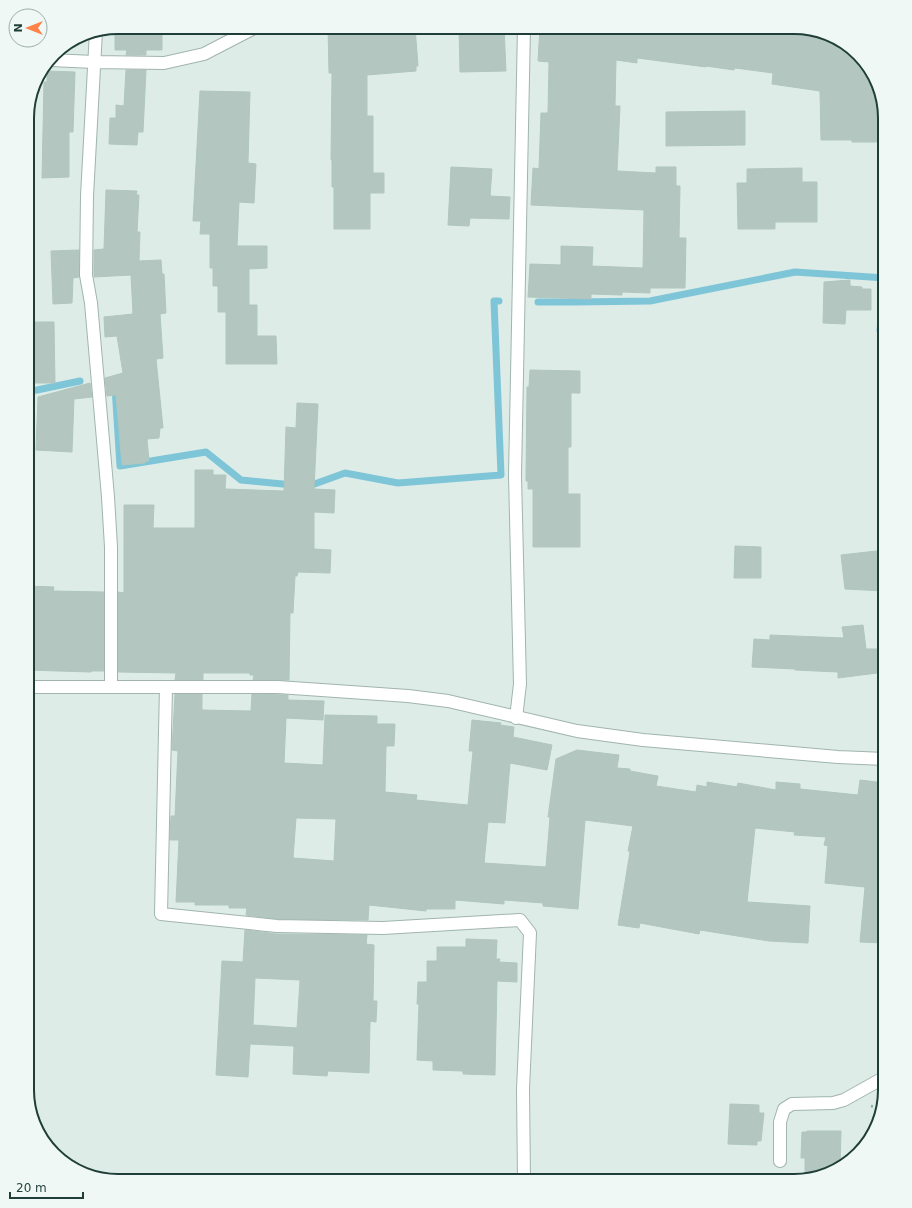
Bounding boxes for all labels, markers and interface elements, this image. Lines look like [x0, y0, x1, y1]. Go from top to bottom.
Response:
north arrow [8, 8, 48, 48]
text: N [12, 23, 25, 33]
scale bar [10, 1174, 83, 1200]
text: 20 m [16, 1181, 47, 1195]

